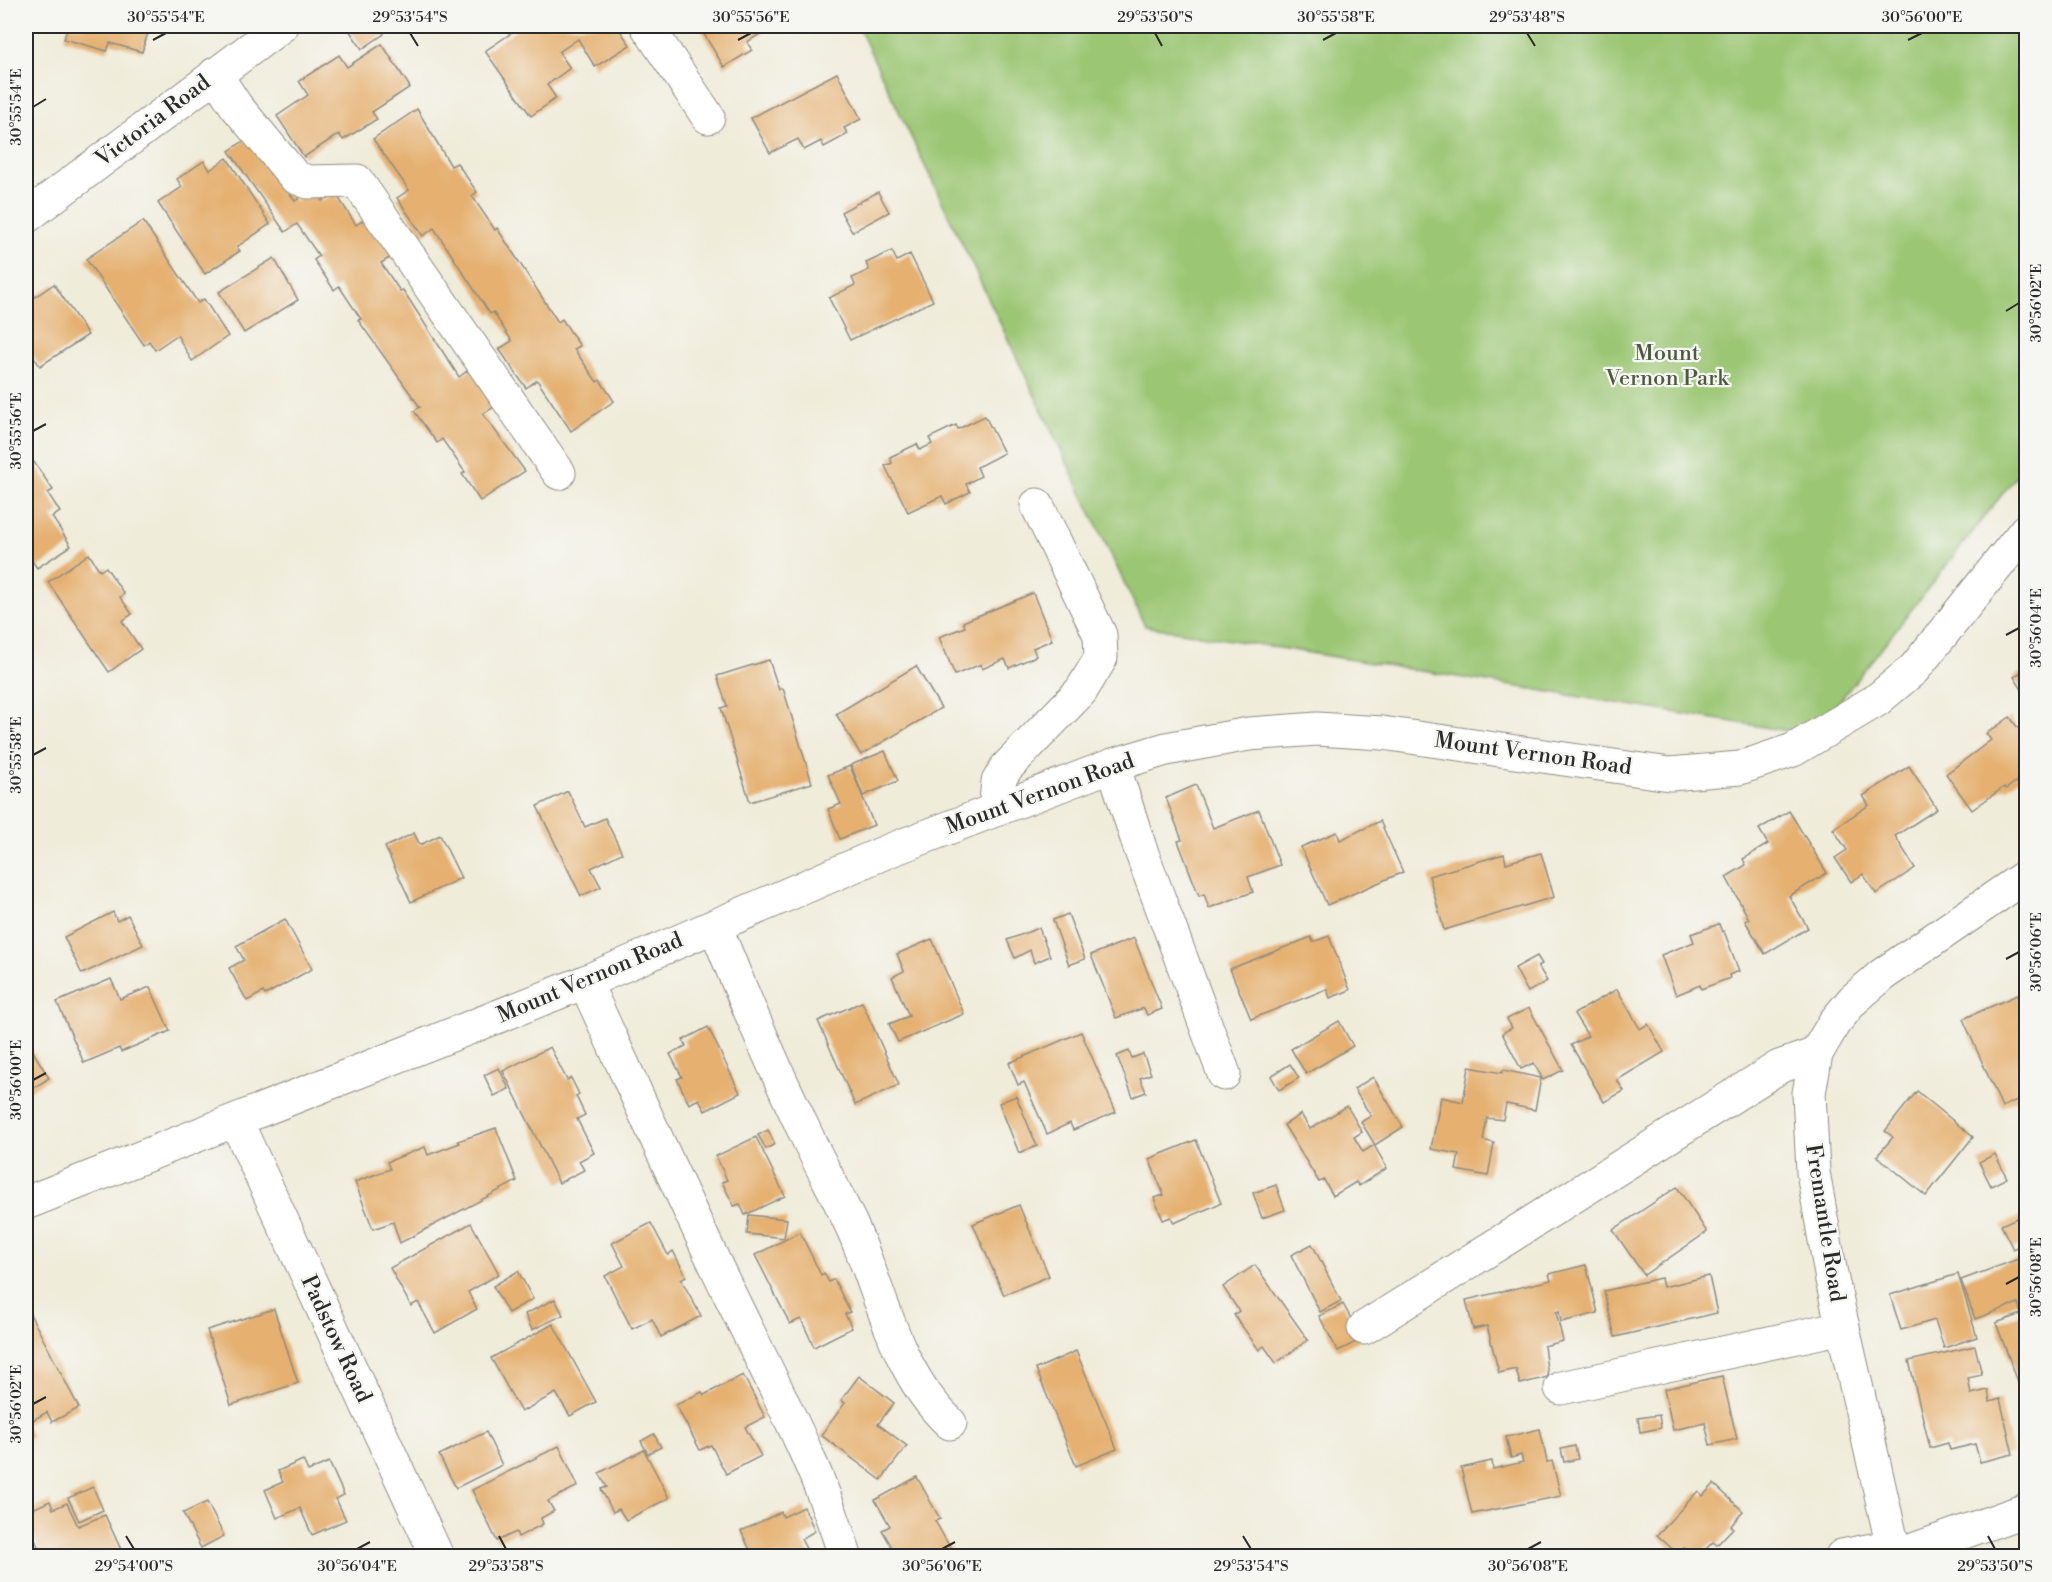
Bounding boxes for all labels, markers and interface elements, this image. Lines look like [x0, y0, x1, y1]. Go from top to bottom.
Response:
text: 30°55'54"E [127, 8, 205, 27]
text: 29°53'54"S [372, 8, 448, 27]
text: 30°55'56"E [712, 8, 790, 27]
text: 29°53'50"S [1117, 8, 1193, 27]
text: 30°55'58"E [1297, 8, 1375, 27]
text: 29°53'48"S [1489, 8, 1565, 27]
text: 30°56'00"E [1882, 8, 1962, 27]
text: 30°55'54"E [7, 68, 26, 146]
street label: Victoria Road [90, 69, 216, 173]
text: 30°56'02"E [2027, 264, 2046, 342]
park label: Mount Vernon Park [1604, 340, 1730, 392]
text: 30°55'56"E [7, 392, 26, 470]
text: 30°56'04"E [2027, 588, 2046, 668]
text: 30°55'58"E [7, 716, 26, 794]
street label: Mount Vernon Road [1433, 727, 1634, 781]
street label: Mount Vernon Road [942, 747, 1138, 841]
text: 30°56'06"E [2027, 912, 2046, 992]
street label: Mount Vernon Road [493, 927, 687, 1029]
text: 30°56'00"E [7, 1040, 26, 1120]
street label: Fremantle Road [1799, 1142, 1851, 1304]
text: 30°56'08"E [2027, 1237, 2046, 1317]
street label: Padstow Road [295, 1271, 378, 1407]
text: 30°56'02"E [7, 1365, 26, 1443]
text: 29°54'00"S [95, 1557, 173, 1576]
text: 30°56'04"E [317, 1557, 397, 1576]
text: 29°53'58"S [469, 1557, 544, 1576]
text: 30°56'06"E [902, 1557, 982, 1576]
text: 29°53'54"S [1213, 1557, 1289, 1576]
text: 30°56'08"E [1488, 1557, 1568, 1576]
text: 29°53'50"S [1957, 1557, 2033, 1576]

